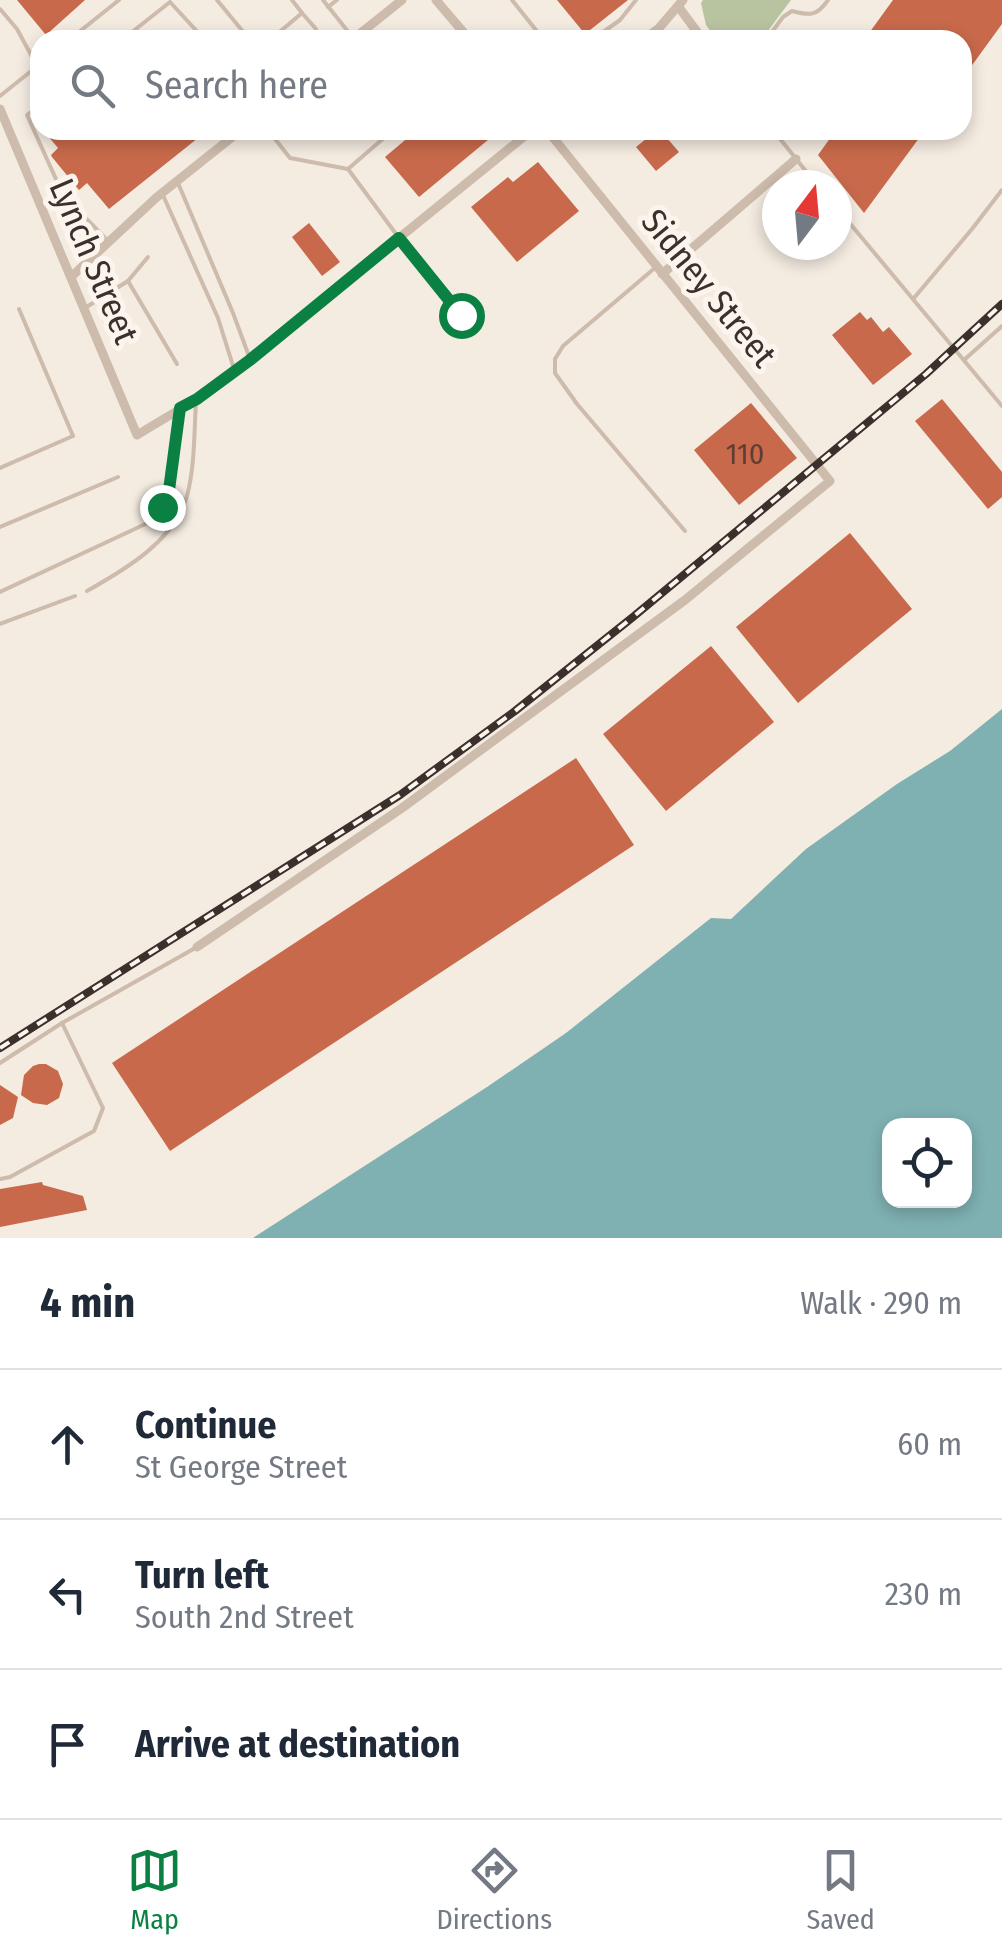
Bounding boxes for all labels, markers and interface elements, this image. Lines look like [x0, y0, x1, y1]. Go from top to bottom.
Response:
search box [30, 30, 972, 140]
icon: search [65, 58, 120, 113]
text: Search here [145, 62, 328, 108]
north arrow [762, 170, 852, 260]
street label: Lynch Street [40, 172, 148, 350]
street label: Sidney Street [633, 201, 786, 376]
route start [439, 293, 485, 339]
house number: 110 [726, 436, 764, 472]
route end [140, 485, 186, 531]
map controls [882, 1118, 972, 1208]
button: locate [882, 1118, 972, 1208]
text: 4 min [40, 1278, 135, 1328]
text: Walk · 290 m [800, 1284, 962, 1322]
text: Continue [135, 1402, 276, 1448]
icon: ahead [40, 1417, 95, 1472]
text: 60 m [897, 1425, 962, 1463]
text: St George Street [135, 1448, 347, 1486]
text: Turn left [135, 1552, 269, 1598]
icon: left [40, 1567, 95, 1622]
text: 230 m [885, 1575, 962, 1613]
text: South 2nd Street [135, 1598, 354, 1636]
icon: arrive [40, 1717, 95, 1772]
text: Arrive at destination [135, 1721, 460, 1767]
tab: Map [127, 1843, 182, 1936]
tab: Directions [436, 1843, 552, 1936]
tab: Saved [806, 1843, 875, 1936]

